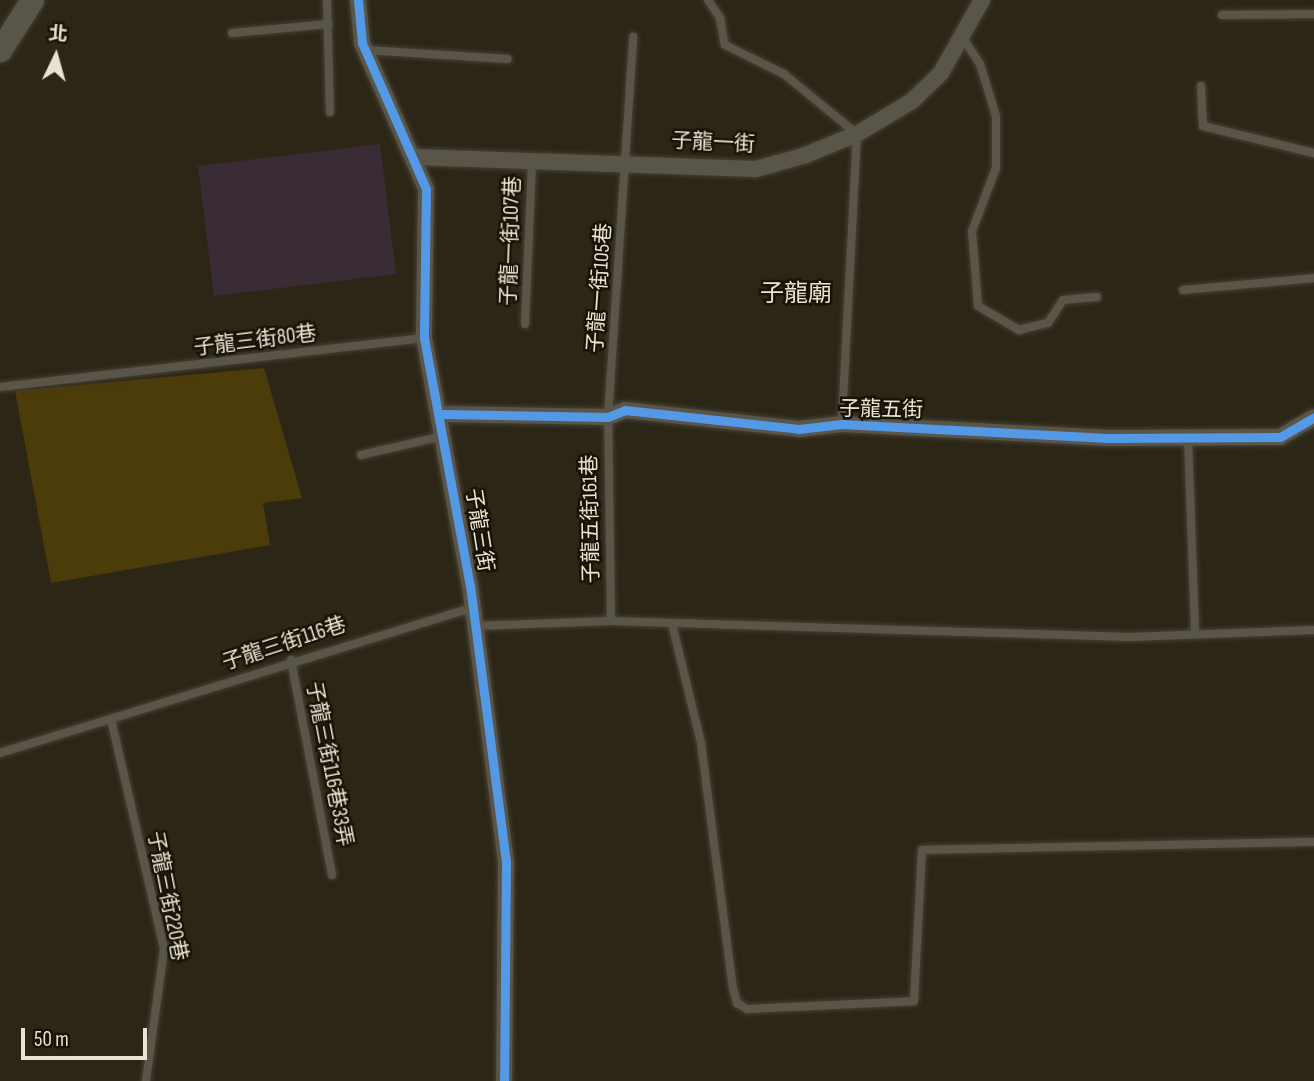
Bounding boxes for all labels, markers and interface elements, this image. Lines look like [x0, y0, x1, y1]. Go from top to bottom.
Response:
north arrow [21, 21, 91, 91]
text: 北 [47, 22, 68, 47]
street label: 子龍一街 [670, 128, 756, 158]
street label: 子龍一街107巷 [496, 176, 526, 306]
street label: 子龍一街105巷 [583, 222, 617, 354]
district label: 子龍廟 [760, 280, 832, 308]
street label: 子龍三街80巷 [192, 321, 318, 361]
street label: 子龍五街 [839, 397, 923, 423]
street label: 子龍五街161巷 [577, 454, 605, 584]
street label: 子龍三街 [460, 487, 498, 573]
street label: 子龍三街116巷 [219, 612, 349, 676]
street label: 子龍三街116巷33弄 [301, 679, 357, 849]
street label: 子龍三街220巷 [142, 829, 192, 963]
scale bar [24, 1014, 150, 1058]
text: 50 m [34, 1027, 69, 1052]

